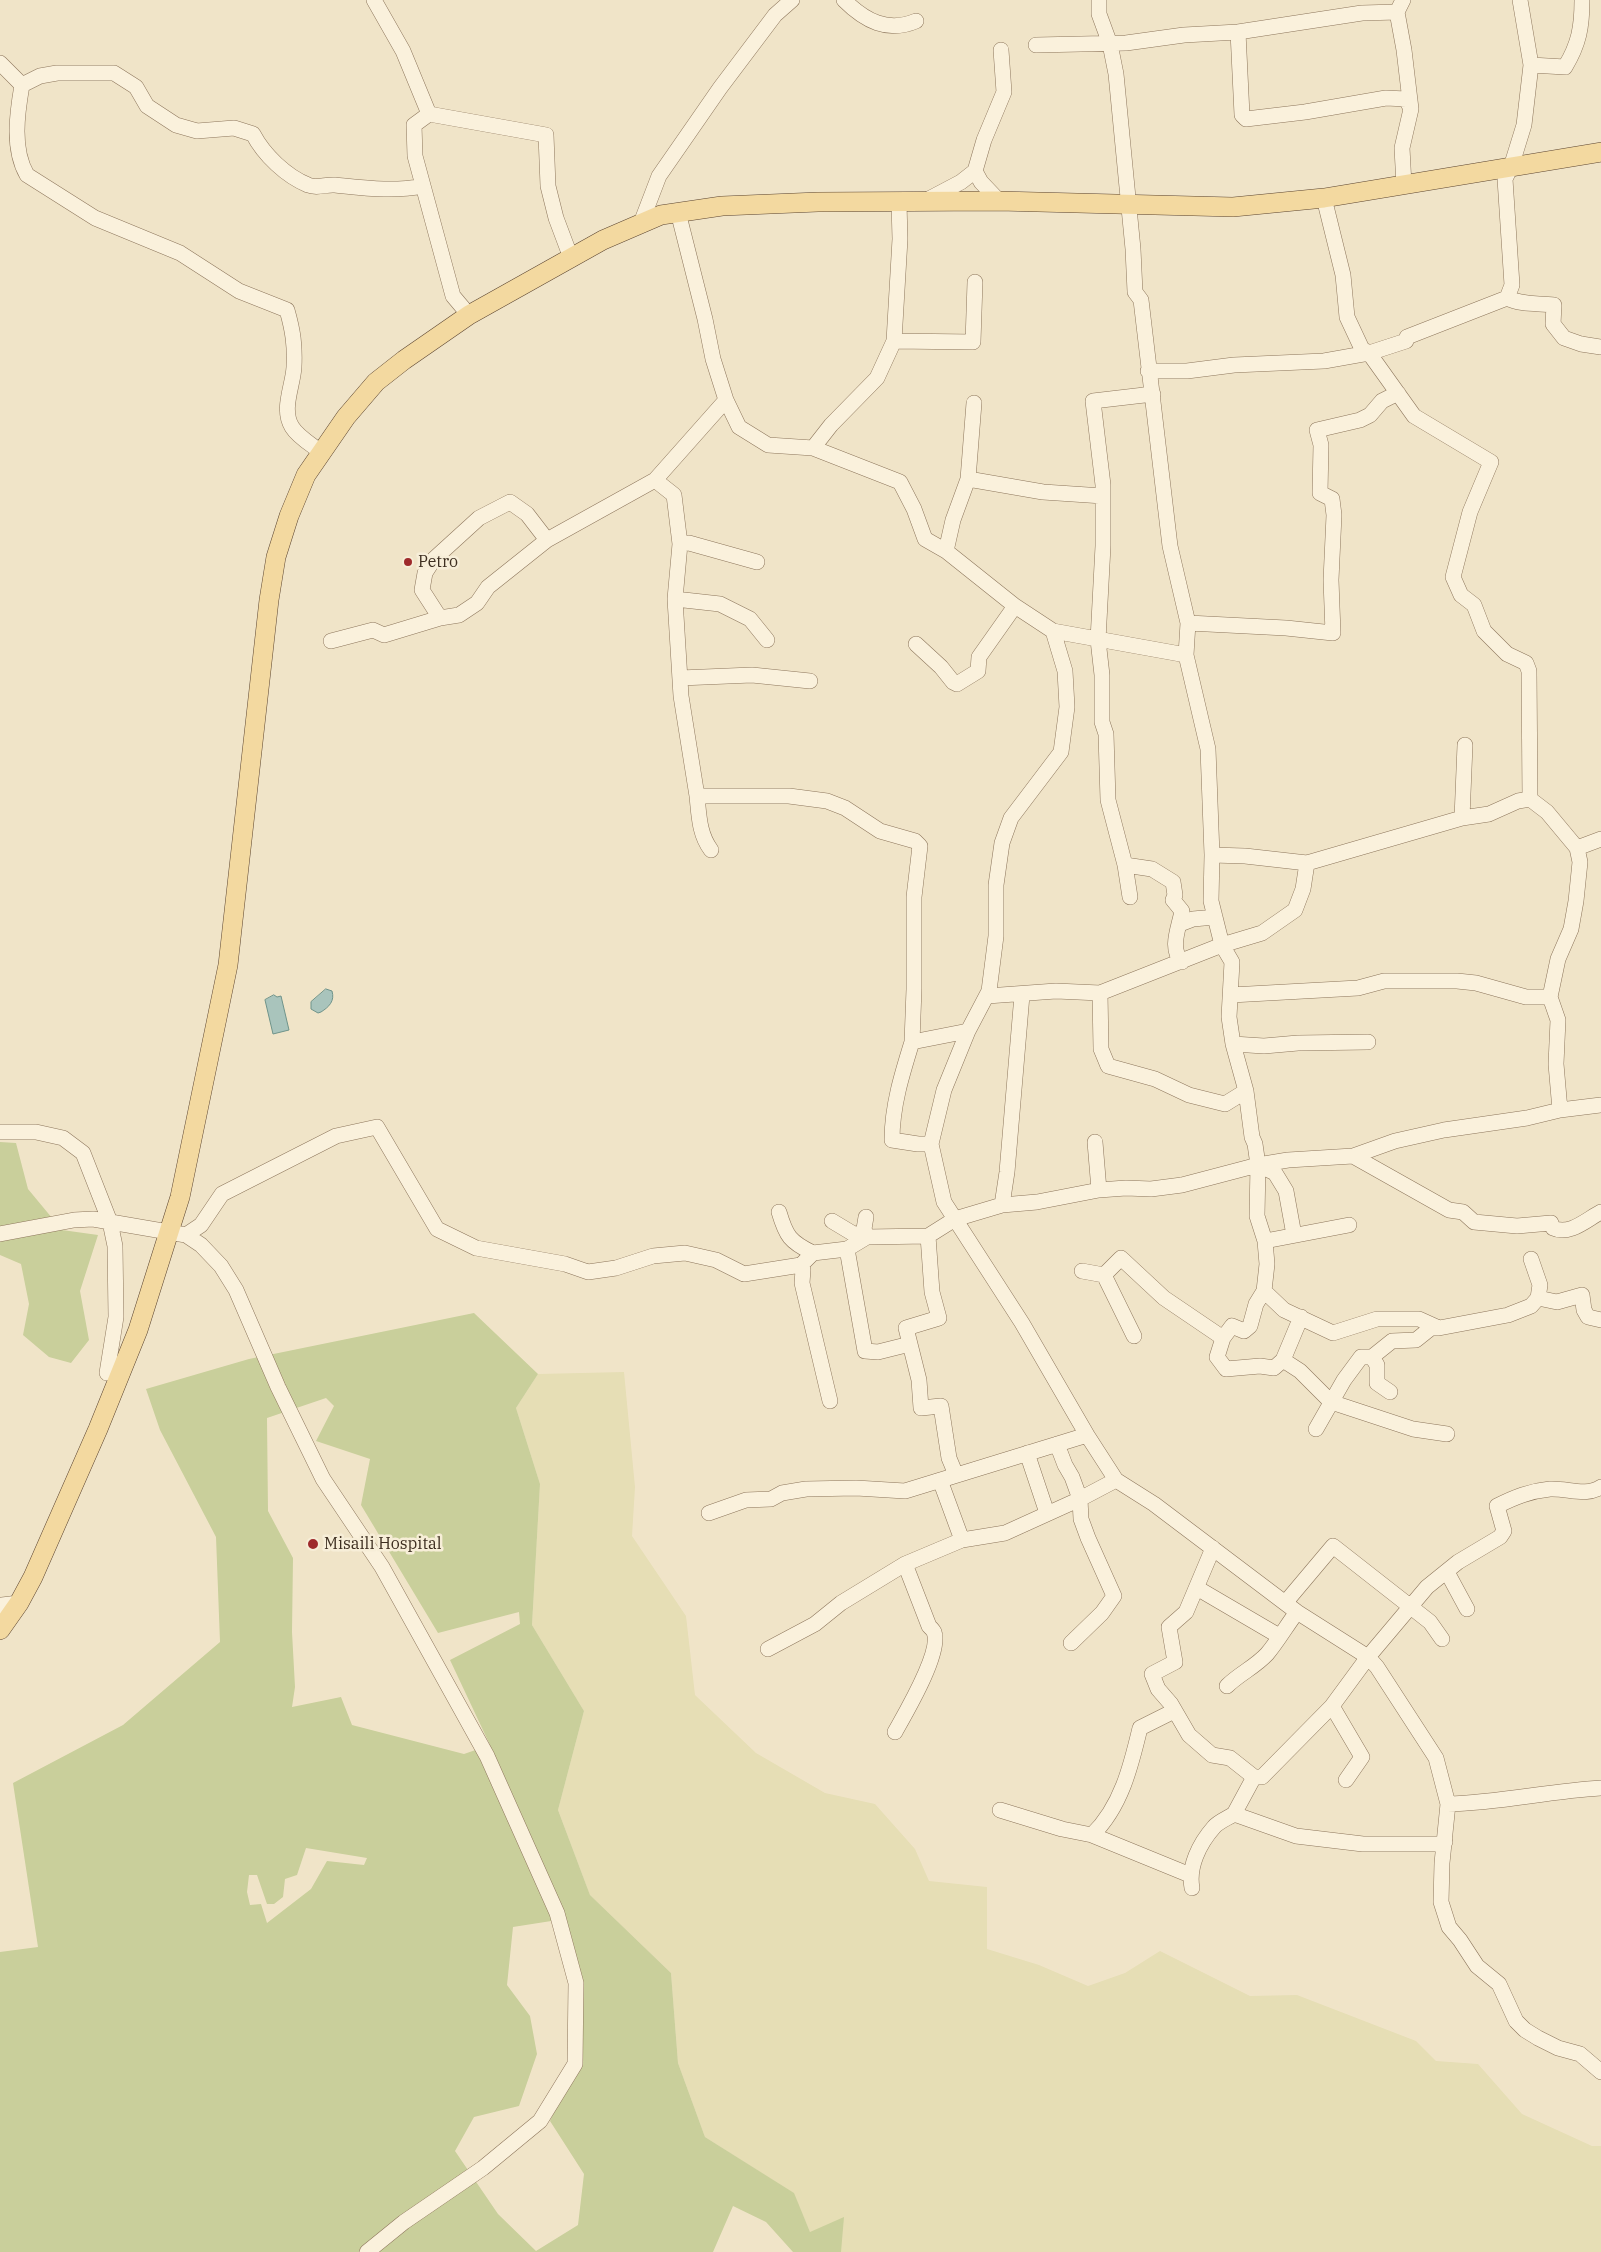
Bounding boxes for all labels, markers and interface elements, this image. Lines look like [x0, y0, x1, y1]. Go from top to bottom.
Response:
place label: Petro [418, 552, 458, 572]
marker: Petro [402, 556, 414, 568]
place label: Misaili Hospital [324, 1534, 442, 1554]
marker: Misaili Hospital [306, 1537, 320, 1551]

